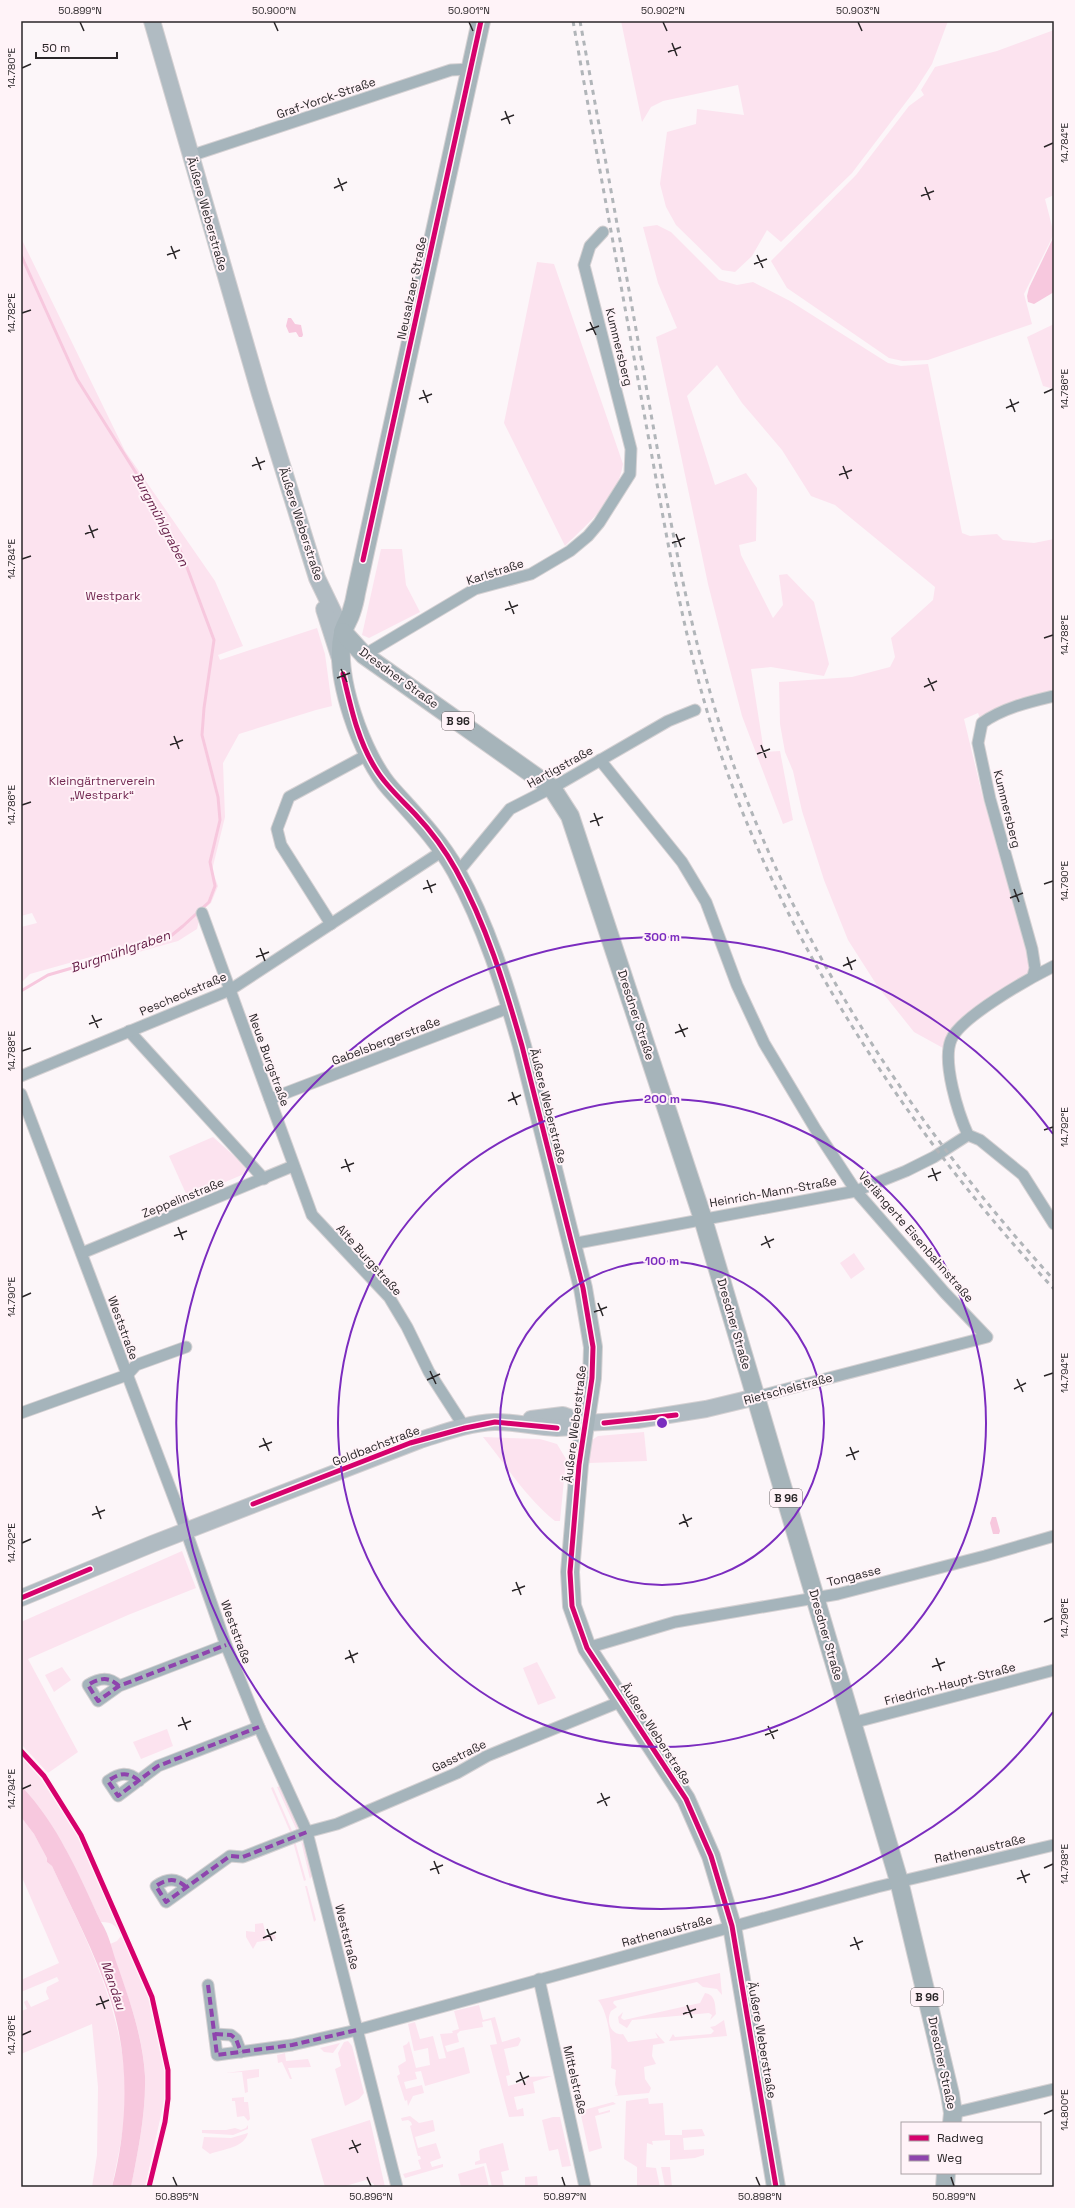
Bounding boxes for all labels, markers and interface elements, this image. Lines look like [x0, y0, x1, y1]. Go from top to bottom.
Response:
text: 50.899°N [58, 4, 102, 17]
text: 50.900°N [252, 4, 296, 17]
text: 50.901°N [448, 4, 490, 17]
text: 50.902°N [641, 4, 685, 17]
text: 50.903°N [836, 4, 880, 17]
scale bar [36, 34, 117, 60]
text: 50 m [42, 40, 70, 56]
text: 14.780°E [5, 47, 18, 88]
street label: Graf-Yorck-Straße [274, 74, 378, 122]
text: 14.784°E [1058, 123, 1071, 163]
street label: Äußere Weberstraße [183, 155, 231, 273]
street label: Neusalzaer Straße [393, 235, 431, 341]
text: 14.782°E [5, 293, 18, 333]
street label: Kummersberg [602, 306, 636, 388]
text: 14.786°E [1058, 369, 1071, 409]
street label: Äußere Weberstraße [275, 465, 327, 583]
water label: Burgmühlgraben [129, 469, 193, 570]
text: 14.784°E [5, 539, 18, 579]
street label: Karlstraße [464, 555, 526, 589]
park label: Westpark [86, 588, 141, 604]
text: 14.788°E [1058, 615, 1071, 655]
street label: Dresdner Straße [356, 644, 442, 712]
road number: B 96 [442, 712, 474, 730]
street label: Hartigstraße [524, 742, 596, 792]
street label: Kummersberg [990, 768, 1024, 850]
park label: Kleingärtnerverein „Westpark“ [49, 773, 155, 803]
text: 14.786°E [5, 785, 18, 825]
text: 14.790°E [1058, 861, 1071, 901]
water label: Burgmühlgraben [68, 926, 173, 976]
text: 300 m [644, 929, 680, 945]
street label: Pescheckstraße [137, 968, 229, 1020]
street label: Dresdner Straße [614, 968, 658, 1062]
street label: Neue Burgstraße [245, 1011, 293, 1109]
street label: Gabelsbergerstraße [330, 1013, 442, 1069]
text: 14.788°E [5, 1031, 18, 1071]
street label: Äußere Weberstraße [526, 1047, 570, 1165]
text: 200 m [644, 1091, 680, 1107]
text: 14.792°E [1058, 1107, 1071, 1147]
street label: Verlängerte Eisenbahnstraße [855, 1168, 977, 1306]
street label: Heinrich-Mann-Straße [708, 1173, 838, 1211]
street label: Zeppelinstraße [140, 1174, 226, 1222]
street label: Alte Burgstraße [333, 1221, 405, 1299]
text: 100 m [645, 1253, 679, 1269]
text: 14.790°E [5, 1277, 18, 1317]
street label: Dresdner Straße [713, 1277, 755, 1371]
street label: Weststraße [104, 1294, 142, 1362]
text: 14.794°E [1058, 1353, 1071, 1393]
street label: Äußere Weberstraße [560, 1364, 590, 1484]
street label: Rietschelstraße [742, 1369, 834, 1409]
centre of rings [655, 1416, 669, 1430]
street label: Goldbachstraße [330, 1422, 422, 1470]
road number: B 96 [770, 1489, 802, 1507]
text: 14.792°E [5, 1523, 18, 1563]
street label: Tongasse [825, 1562, 883, 1590]
street label: Dresdner Straße [805, 1588, 847, 1682]
street label: Weststraße [217, 1598, 255, 1666]
text: 14.796°E [1058, 1598, 1071, 1638]
street label: Friedrich-Haupt-Straße [883, 1659, 1017, 1709]
street label: Äußere Weberstraße [617, 1680, 695, 1788]
street label: Gasstraße [429, 1736, 489, 1776]
text: 14.794°E [5, 1769, 18, 1809]
street label: Rathenaustraße [933, 1831, 1027, 1867]
text: 14.798°E [1058, 1844, 1071, 1884]
street label: Weststraße [331, 1903, 363, 1971]
street label: Rathenaustraße [620, 1911, 714, 1951]
water label: Mandau [97, 1959, 130, 2013]
street label: Äußere Weberstraße [744, 1980, 780, 2100]
road number: B 96 [911, 1988, 943, 2006]
text: 14.796°E [5, 2015, 18, 2055]
street label: Dresdner Straße [924, 2015, 960, 2111]
street label: Mittelstraße [559, 2044, 591, 2116]
text: 14.800°E [1058, 2089, 1071, 2131]
legend [901, 2122, 1041, 2174]
text: Radweg [937, 2130, 983, 2146]
text: Weg [937, 2150, 962, 2166]
text: 50.895°N [155, 2190, 199, 2203]
text: 50.896°N [349, 2190, 393, 2203]
text: 50.897°N [543, 2190, 587, 2203]
text: 50.898°N [738, 2190, 782, 2203]
text: 50.899°N [932, 2190, 976, 2203]

